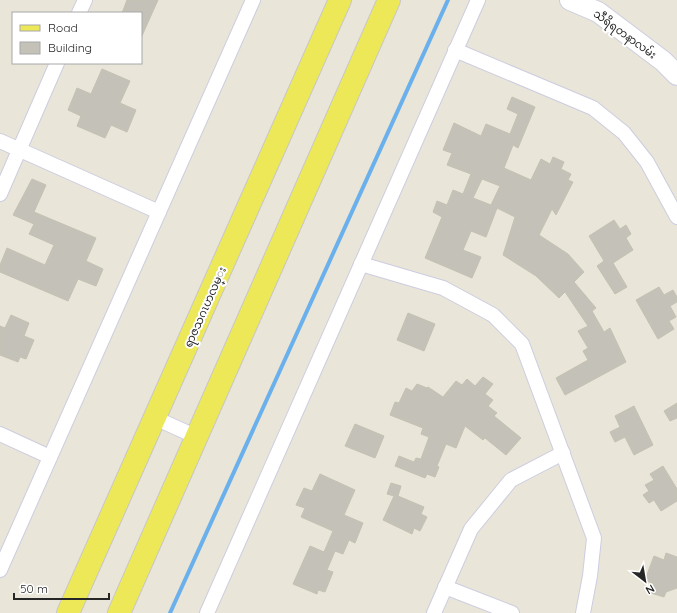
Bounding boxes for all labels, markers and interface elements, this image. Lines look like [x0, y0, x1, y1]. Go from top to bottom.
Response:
street label: သီရိရတနာလမ်း [589, 6, 660, 63]
legend [12, 12, 142, 64]
text: Road [48, 20, 78, 35]
text: Building [48, 40, 92, 55]
street label: ရာဇသဂၤဟလမ္း [181, 264, 231, 350]
north arrow [625, 561, 665, 601]
scale bar [14, 575, 109, 601]
text: 50 m [20, 581, 48, 596]
text: N [643, 581, 657, 598]

